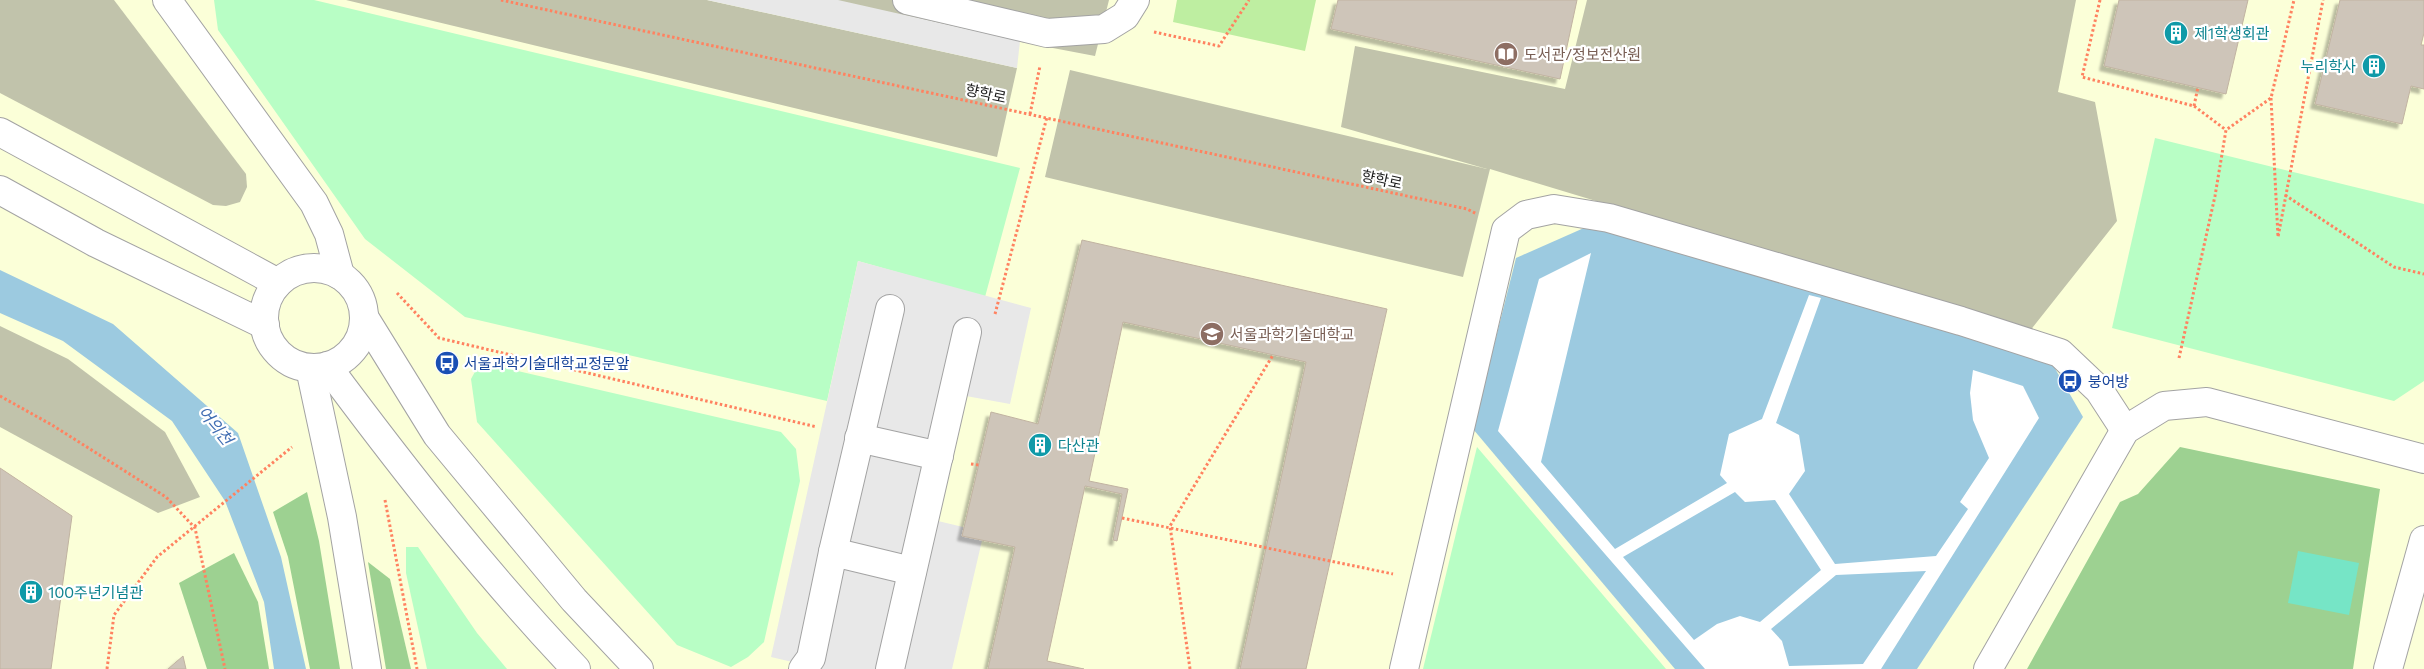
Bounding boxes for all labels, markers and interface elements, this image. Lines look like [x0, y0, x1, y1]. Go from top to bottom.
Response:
building icon: 제1학생회관 [2163, 20, 2189, 46]
place label: 제1학생회관 [2194, 24, 2270, 42]
library icon: 도서관/정보전산원 [1493, 41, 1519, 67]
place label: 도서관/정보전산원 [1524, 45, 1641, 63]
building icon: 누리학사 [2361, 53, 2387, 79]
place label: 누리학사 [2301, 57, 2356, 75]
street label: 향학로 [964, 80, 1008, 106]
street label: 향학로 [1360, 166, 1404, 192]
school or university icon: 서울과학기술대학교 [1199, 321, 1225, 347]
place label: 서울과학기술대학교 [1230, 325, 1354, 343]
bus stop icon: 서울과학기술대학교정문앞 [434, 350, 460, 376]
place label: 서울과학기술대학교정문앞 [464, 354, 630, 372]
bus stop icon: 붕어방 [2057, 368, 2083, 394]
place label: 붕어방 [2088, 372, 2130, 390]
water label: 어의천 [195, 402, 239, 450]
building icon: 다산관 [1027, 432, 1053, 458]
place label: 다산관 [1058, 436, 1100, 454]
building icon: 100주년기념관 [18, 579, 44, 605]
place label: 100주년기념관 [48, 583, 143, 601]

